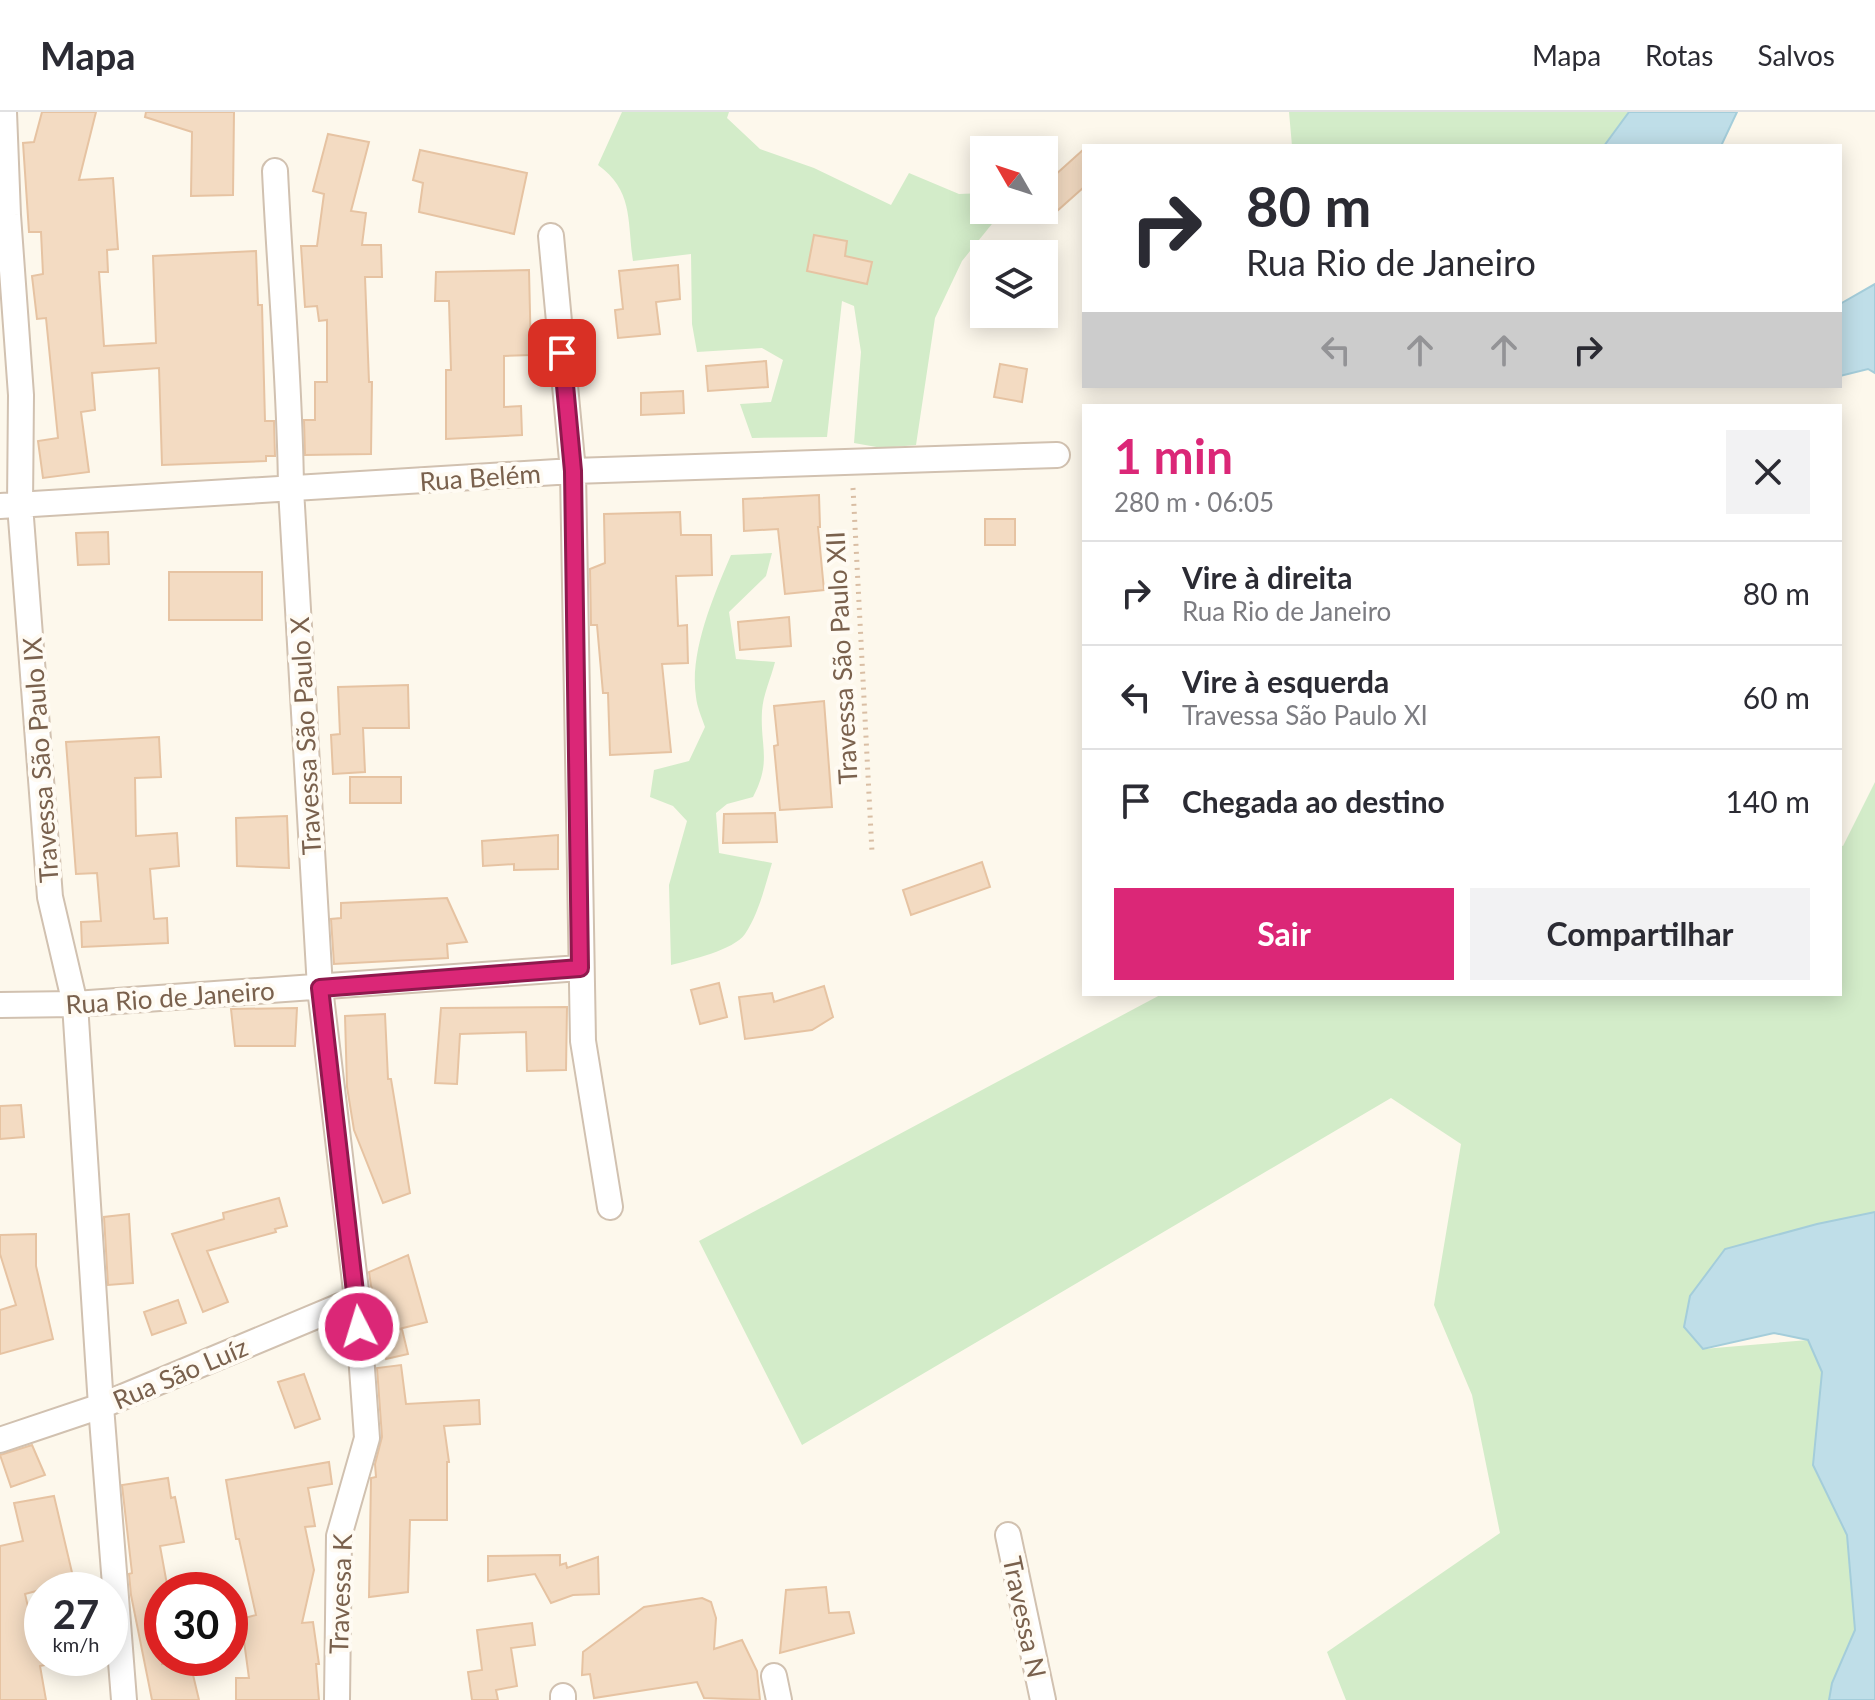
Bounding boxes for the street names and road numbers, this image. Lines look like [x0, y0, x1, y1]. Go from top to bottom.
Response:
street label: Rua Belém [418, 457, 542, 497]
street label: Travessa São Paulo XII [818, 531, 864, 785]
street label: Travessa São Paulo X [283, 616, 327, 856]
street label: Travessa São Paulo IX [15, 636, 65, 884]
street label: Rua Rio de Janeiro [64, 974, 276, 1020]
street label: Rua São Luíz [108, 1330, 252, 1416]
street label: Travessa K [322, 1532, 358, 1655]
street label: Travessa N [997, 1553, 1053, 1681]

